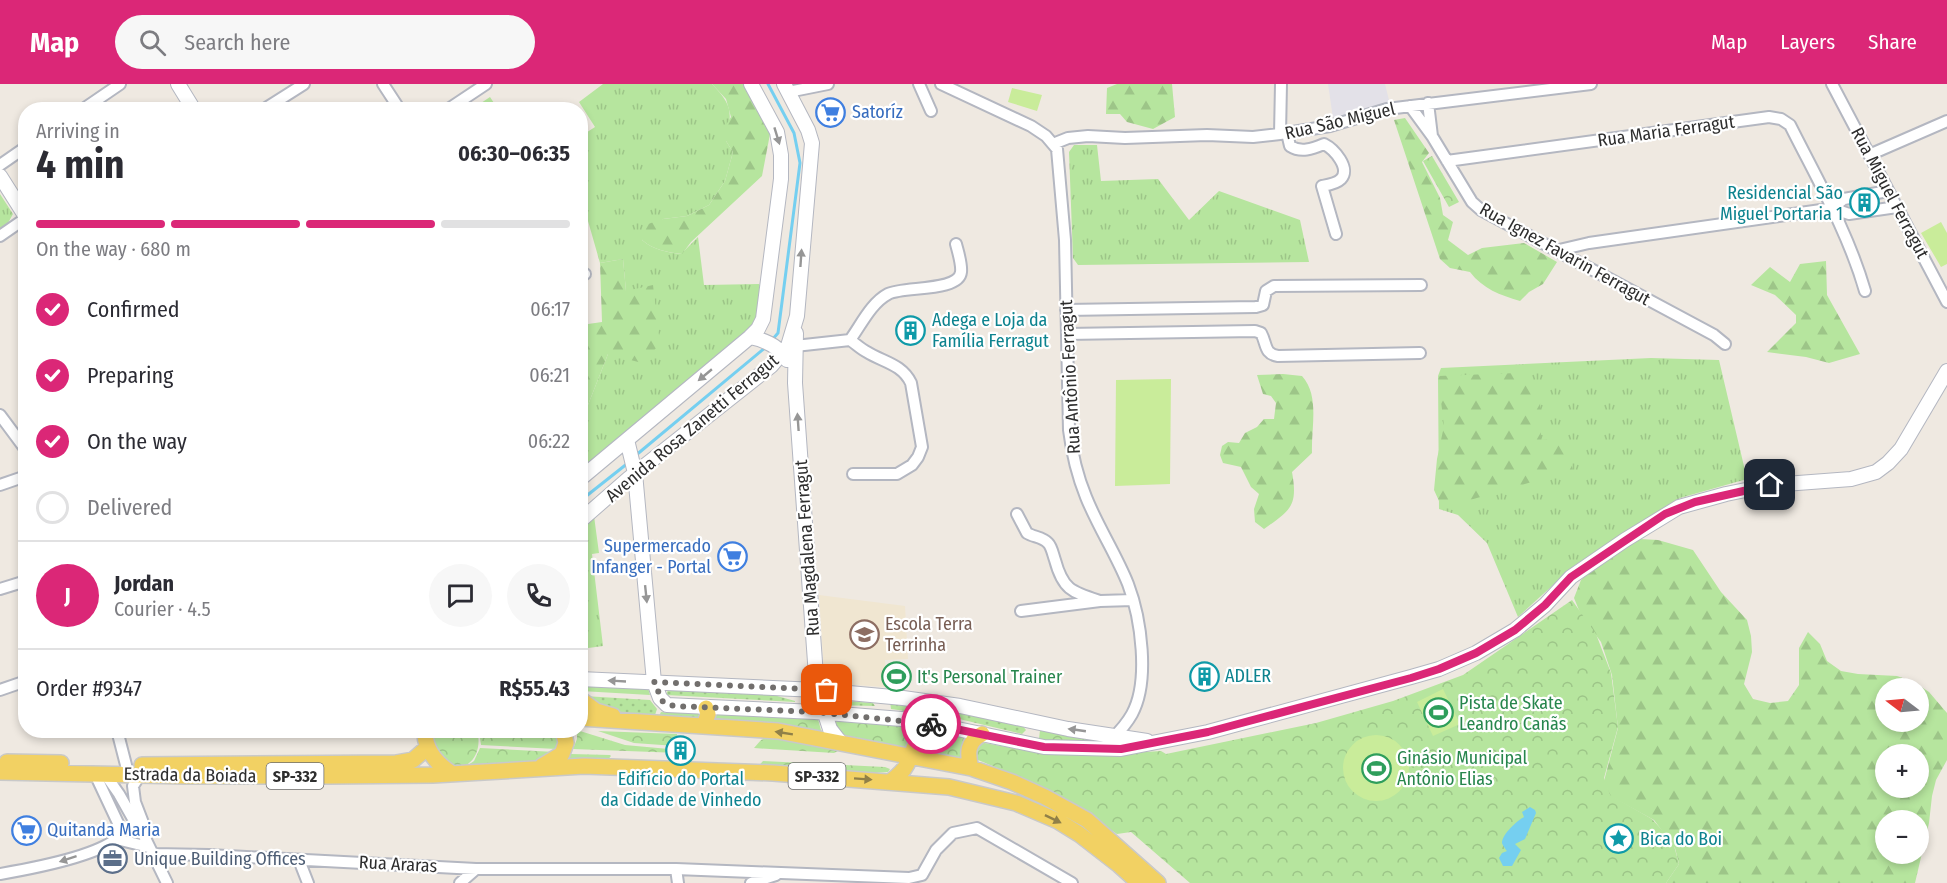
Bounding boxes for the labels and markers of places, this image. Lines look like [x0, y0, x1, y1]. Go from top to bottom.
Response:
supermarket icon: Satoríz [815, 96, 847, 128]
place label: Satoríz [852, 101, 903, 123]
place label: Residencial São Miguel Portaria 1 [1720, 182, 1843, 225]
building icon: Residencial São Miguel Portaria 1 [1848, 187, 1880, 219]
place label: Adega e Loja da Família Ferragut [932, 309, 1049, 352]
building icon: Adega e Loja da Família Ferragut [895, 314, 927, 346]
pin [1744, 459, 1795, 510]
place label: Supermercado Infanger - Portal [591, 535, 711, 578]
supermarket icon: Supermercado Infanger - Portal [716, 540, 748, 572]
place label: Escola Terra Terrinha [885, 613, 973, 656]
school or university icon: Escola Terra Terrinha [848, 618, 880, 650]
building icon: ADLER [1188, 660, 1220, 692]
sports icon: It's Personal Trainer [880, 661, 912, 693]
pin [801, 664, 852, 715]
place label: ADLER [1225, 665, 1271, 687]
place label: It's Personal Trainer [917, 666, 1063, 688]
place label: Pista de Skate Leandro Canãs [1459, 692, 1567, 735]
sports icon: Pista de Skate Leandro Canãs [1422, 697, 1454, 729]
building icon: Edifício do Portal da Cidade de Vinhedo [665, 734, 697, 766]
place label: Ginásio Municipal Antônio Elias [1397, 747, 1527, 790]
sports icon: Ginásio Municipal Antônio Elias [1360, 752, 1392, 784]
place label: Edifício do Portal da Cidade de Vinhedo [600, 768, 762, 811]
supermarket icon: Quitanda Maria [10, 814, 42, 846]
place label: Quitanda Maria [47, 819, 160, 841]
place icon: Bica do Boi [1603, 823, 1635, 855]
place label: Bica do Boi [1640, 828, 1722, 850]
office icon: Unique Building Offices [97, 843, 129, 875]
place label: Unique Building Offices [134, 848, 306, 870]

